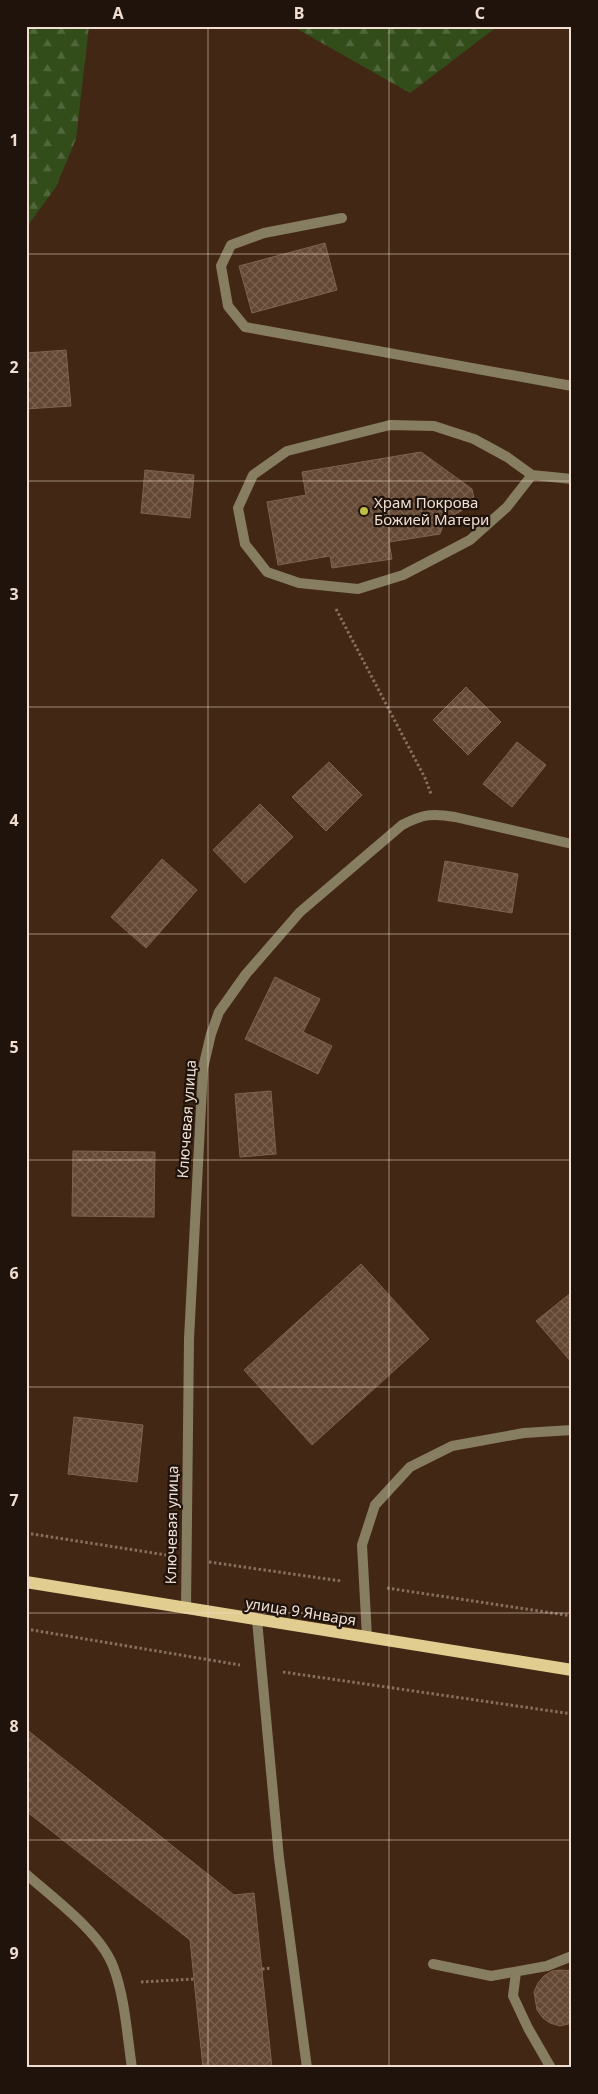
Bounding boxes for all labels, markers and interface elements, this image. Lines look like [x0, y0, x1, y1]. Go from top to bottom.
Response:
text: A [112, 2, 124, 24]
text: B [294, 2, 304, 24]
text: C [475, 2, 485, 24]
text: 1 [9, 129, 19, 151]
text: 2 [9, 356, 19, 378]
place label: Храм Покрова Божией Матери [374, 492, 489, 529]
marker: Храм Покрова Божией Матери [358, 505, 370, 517]
text: 3 [9, 583, 19, 605]
text: 4 [9, 809, 19, 831]
text: 5 [9, 1036, 19, 1058]
street label: Ключевая улица [172, 1059, 200, 1179]
text: 6 [9, 1262, 19, 1284]
street label: Ключевая улица [160, 1465, 182, 1585]
text: 7 [9, 1489, 19, 1511]
street label: улица 9 Января [244, 1592, 358, 1630]
text: 8 [9, 1715, 19, 1737]
text: 9 [9, 1942, 19, 1964]

